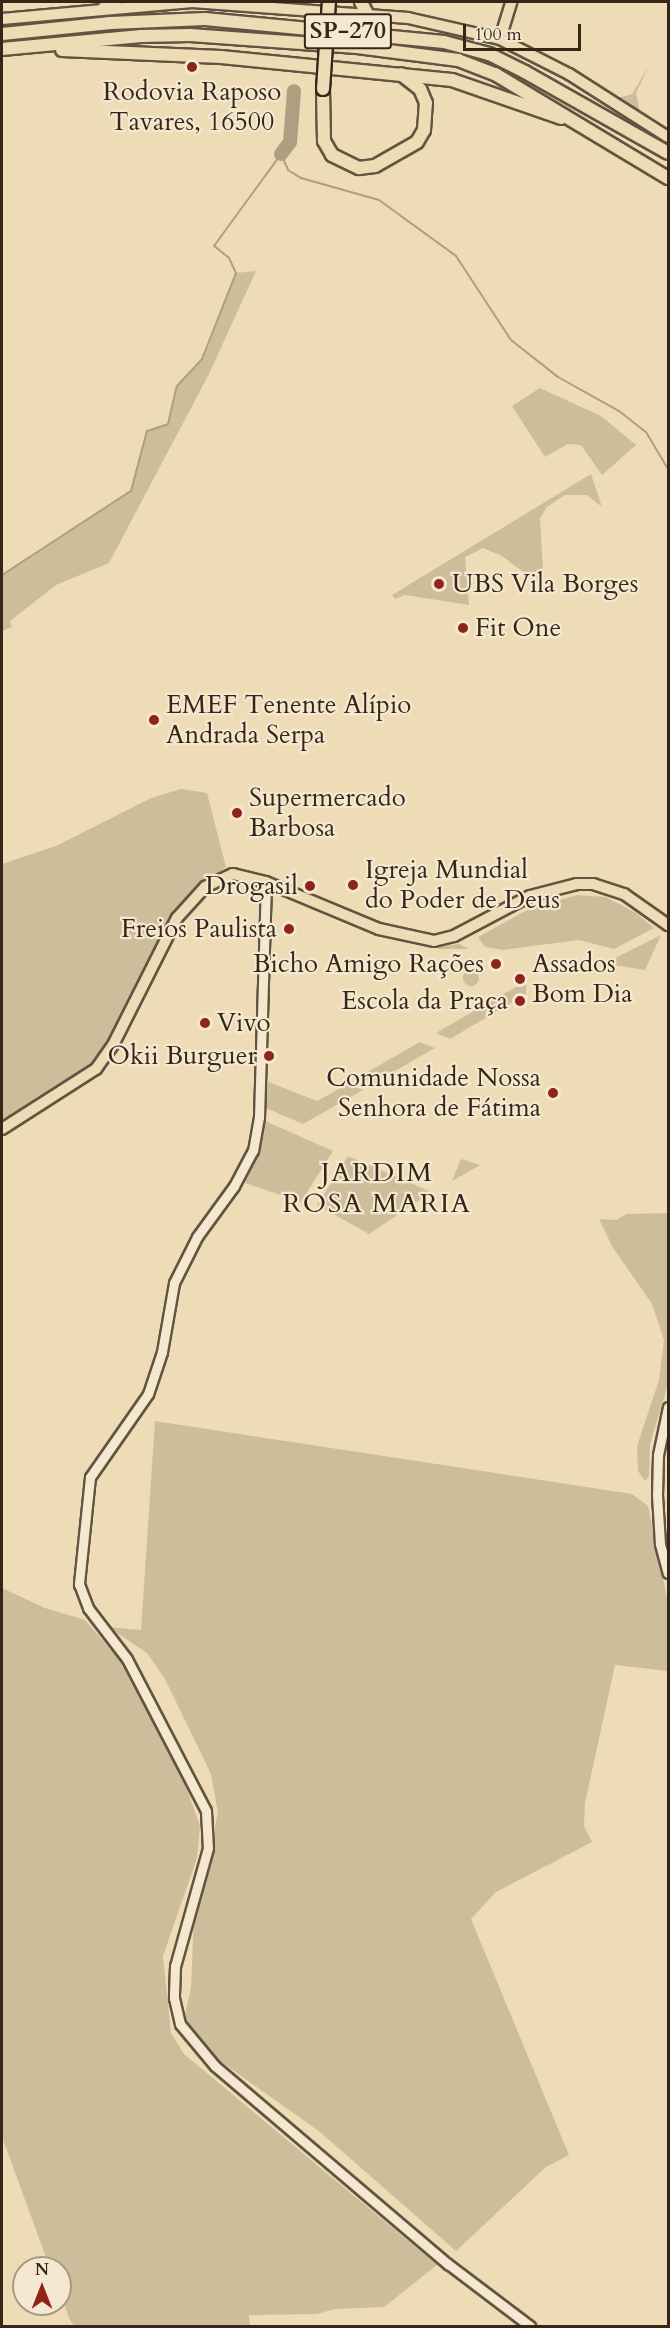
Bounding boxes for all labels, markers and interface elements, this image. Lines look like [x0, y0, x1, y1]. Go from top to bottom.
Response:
road number: SP-270 [303, 10, 393, 52]
scale bar [466, 12, 584, 50]
text: 100 m [474, 22, 522, 47]
marker: Rodovia Raposo Tavares, 16500 [185, 60, 199, 74]
place label: Rodovia Raposo Tavares, 16500 [103, 76, 281, 138]
place label: UBS Vila Borges [452, 568, 638, 600]
marker: UBS Vila Borges [430, 575, 448, 593]
place label: Fit One [475, 612, 561, 644]
marker: Fit One [456, 621, 470, 635]
place label: EMEF Tenente Alípio Andrada Serpa [166, 689, 411, 750]
marker: EMEF Tenente Alípio Andrada Serpa [147, 713, 161, 727]
place label: Supermercado Barbosa [249, 782, 406, 844]
marker: Supermercado Barbosa [230, 806, 244, 820]
place label: Igreja Mundial do Poder de Deus [365, 854, 560, 916]
place label: Drogasil [205, 870, 298, 902]
marker: Igreja Mundial do Poder de Deus [346, 878, 360, 892]
marker: Drogasil [303, 879, 317, 893]
place label: Freios Paulista [121, 913, 277, 945]
marker: Freios Paulista [282, 922, 296, 936]
place label: Bicho Amigo Rações [253, 948, 484, 980]
place label: Assados Bom Dia [532, 948, 632, 1010]
marker: Bicho Amigo Rações [489, 957, 503, 971]
marker: Assados Bom Dia [513, 972, 527, 986]
place label: Escola da Praça [341, 985, 508, 1017]
marker: Escola da Praça [513, 994, 527, 1008]
place label: Vivo [217, 1007, 271, 1039]
marker: Vivo [198, 1016, 212, 1030]
place label: Okii Burguer [107, 1040, 257, 1072]
marker: Okii Burguer [262, 1049, 276, 1063]
place label: Comunidade Nossa Senhora de Fátima [326, 1062, 541, 1124]
marker: Comunidade Nossa Senhora de Fátima [546, 1086, 560, 1100]
district label: JARDIM ROSA MARIA [283, 1156, 471, 1219]
north arrow [12, 2256, 72, 2316]
text: N [35, 2259, 49, 2281]

